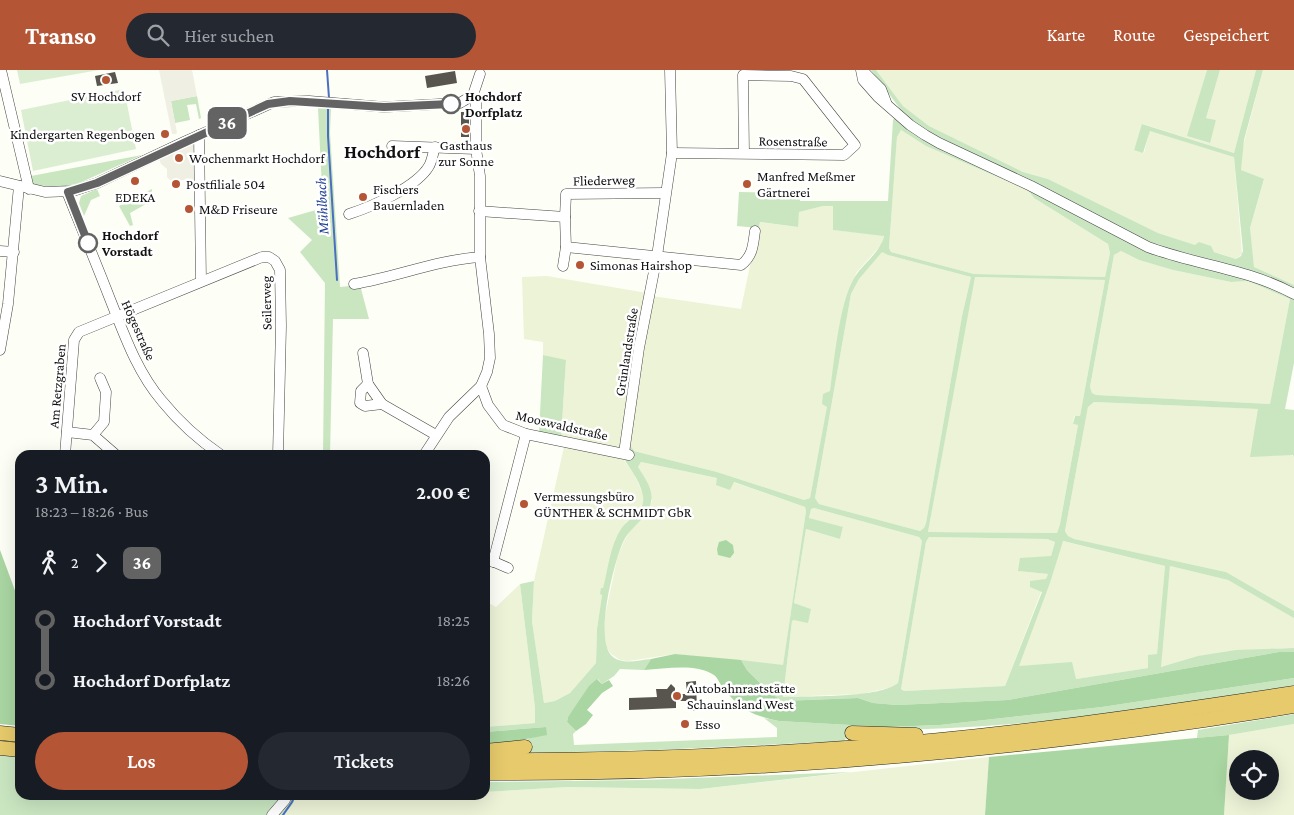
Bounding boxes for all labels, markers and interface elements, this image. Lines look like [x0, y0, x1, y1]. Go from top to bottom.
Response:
search box [126, 13, 476, 58]
icon: search [144, 21, 172, 49]
text: Transo [25, 22, 96, 49]
text: Hier suchen [184, 25, 274, 46]
text: Karte [1047, 25, 1085, 45]
text: Route [1113, 25, 1155, 45]
text: Gespeichert [1183, 25, 1269, 45]
marker: SV Hochdorf [100, 74, 112, 86]
place label: SV Hochdorf [71, 88, 142, 104]
place label: Hochdorf Dorfplatz [465, 88, 523, 120]
marker: Hochdorf Dorfplatz [441, 94, 461, 114]
line badge: 36 [204, 107, 250, 139]
text: 36 [218, 113, 236, 133]
marker: Gasthaus zur Sonne [460, 123, 472, 135]
place label: Kindergarten Regenbogen [10, 126, 155, 142]
marker: Kindergarten Regenbogen [159, 128, 171, 140]
street label: Rosenstraße [758, 132, 828, 150]
place label: Gasthaus zur Sonne [438, 137, 494, 169]
district label: Hochdorf [344, 141, 422, 162]
place label: Wochenmarkt Hochdorf [189, 150, 325, 166]
marker: Wochenmarkt Hochdorf [173, 152, 185, 164]
place label: Manfred Meßmer Gärtnerei [757, 168, 856, 200]
street label: Fliederweg [573, 171, 635, 189]
marker: EDEKA [129, 175, 141, 187]
place label: Postfiliale 504 [186, 176, 265, 192]
water label: Mühlbach [313, 177, 332, 236]
marker: Postfiliale 504 [170, 178, 182, 190]
marker: Manfred Meßmer Gärtnerei [741, 178, 753, 190]
place label: Fischers Bauernladen [373, 181, 445, 213]
place label: EDEKA [115, 189, 155, 205]
marker: Fischers Bauernladen [357, 191, 369, 203]
place label: M&D Friseure [199, 201, 278, 217]
marker: M&D Friseure [183, 203, 195, 215]
place label: Hochdorf Vorstadt [101, 227, 160, 259]
marker: Hochdorf Vorstadt [78, 233, 98, 253]
place label: Simonas Hairshop [590, 257, 692, 273]
marker: Simonas Hairshop [574, 259, 586, 271]
street label: Seilerweg [258, 275, 274, 330]
street label: Högestraße [119, 297, 159, 363]
street label: Grünlandstraße [611, 307, 641, 397]
street label: Am Retzgraben [45, 343, 69, 429]
street label: Mooswaldstraße [514, 407, 610, 443]
text: 3 Min. [35, 468, 109, 499]
text: 2.00 € [416, 482, 470, 503]
place label: Vermessungsbüro GÜNTHER & SCHMIDT GbR [534, 488, 692, 520]
marker: Vermessungsbüro GÜNTHER & SCHMIDT GbR [518, 498, 530, 510]
text: 18:23 – 18:26 · Bus [35, 503, 148, 520]
icon: walk [35, 549, 63, 577]
icon: forward [87, 549, 115, 577]
text: 36 [133, 553, 151, 573]
text: 2 [71, 554, 79, 571]
text: Hochdorf Vorstadt [73, 610, 222, 631]
text: 18:25 [437, 612, 470, 629]
text: Hochdorf Dorfplatz [73, 670, 230, 691]
text: 18:26 [437, 672, 470, 689]
place label: Autobahnraststätte Schauinsland West [687, 680, 796, 712]
marker: Autobahnraststätte Schauinsland West [671, 690, 683, 702]
place label: Esso [695, 716, 721, 732]
marker: Esso [679, 718, 691, 730]
button: Los [35, 732, 248, 790]
button: Tickets [258, 732, 470, 790]
map controls [1229, 750, 1279, 800]
button: locate [1229, 750, 1279, 800]

